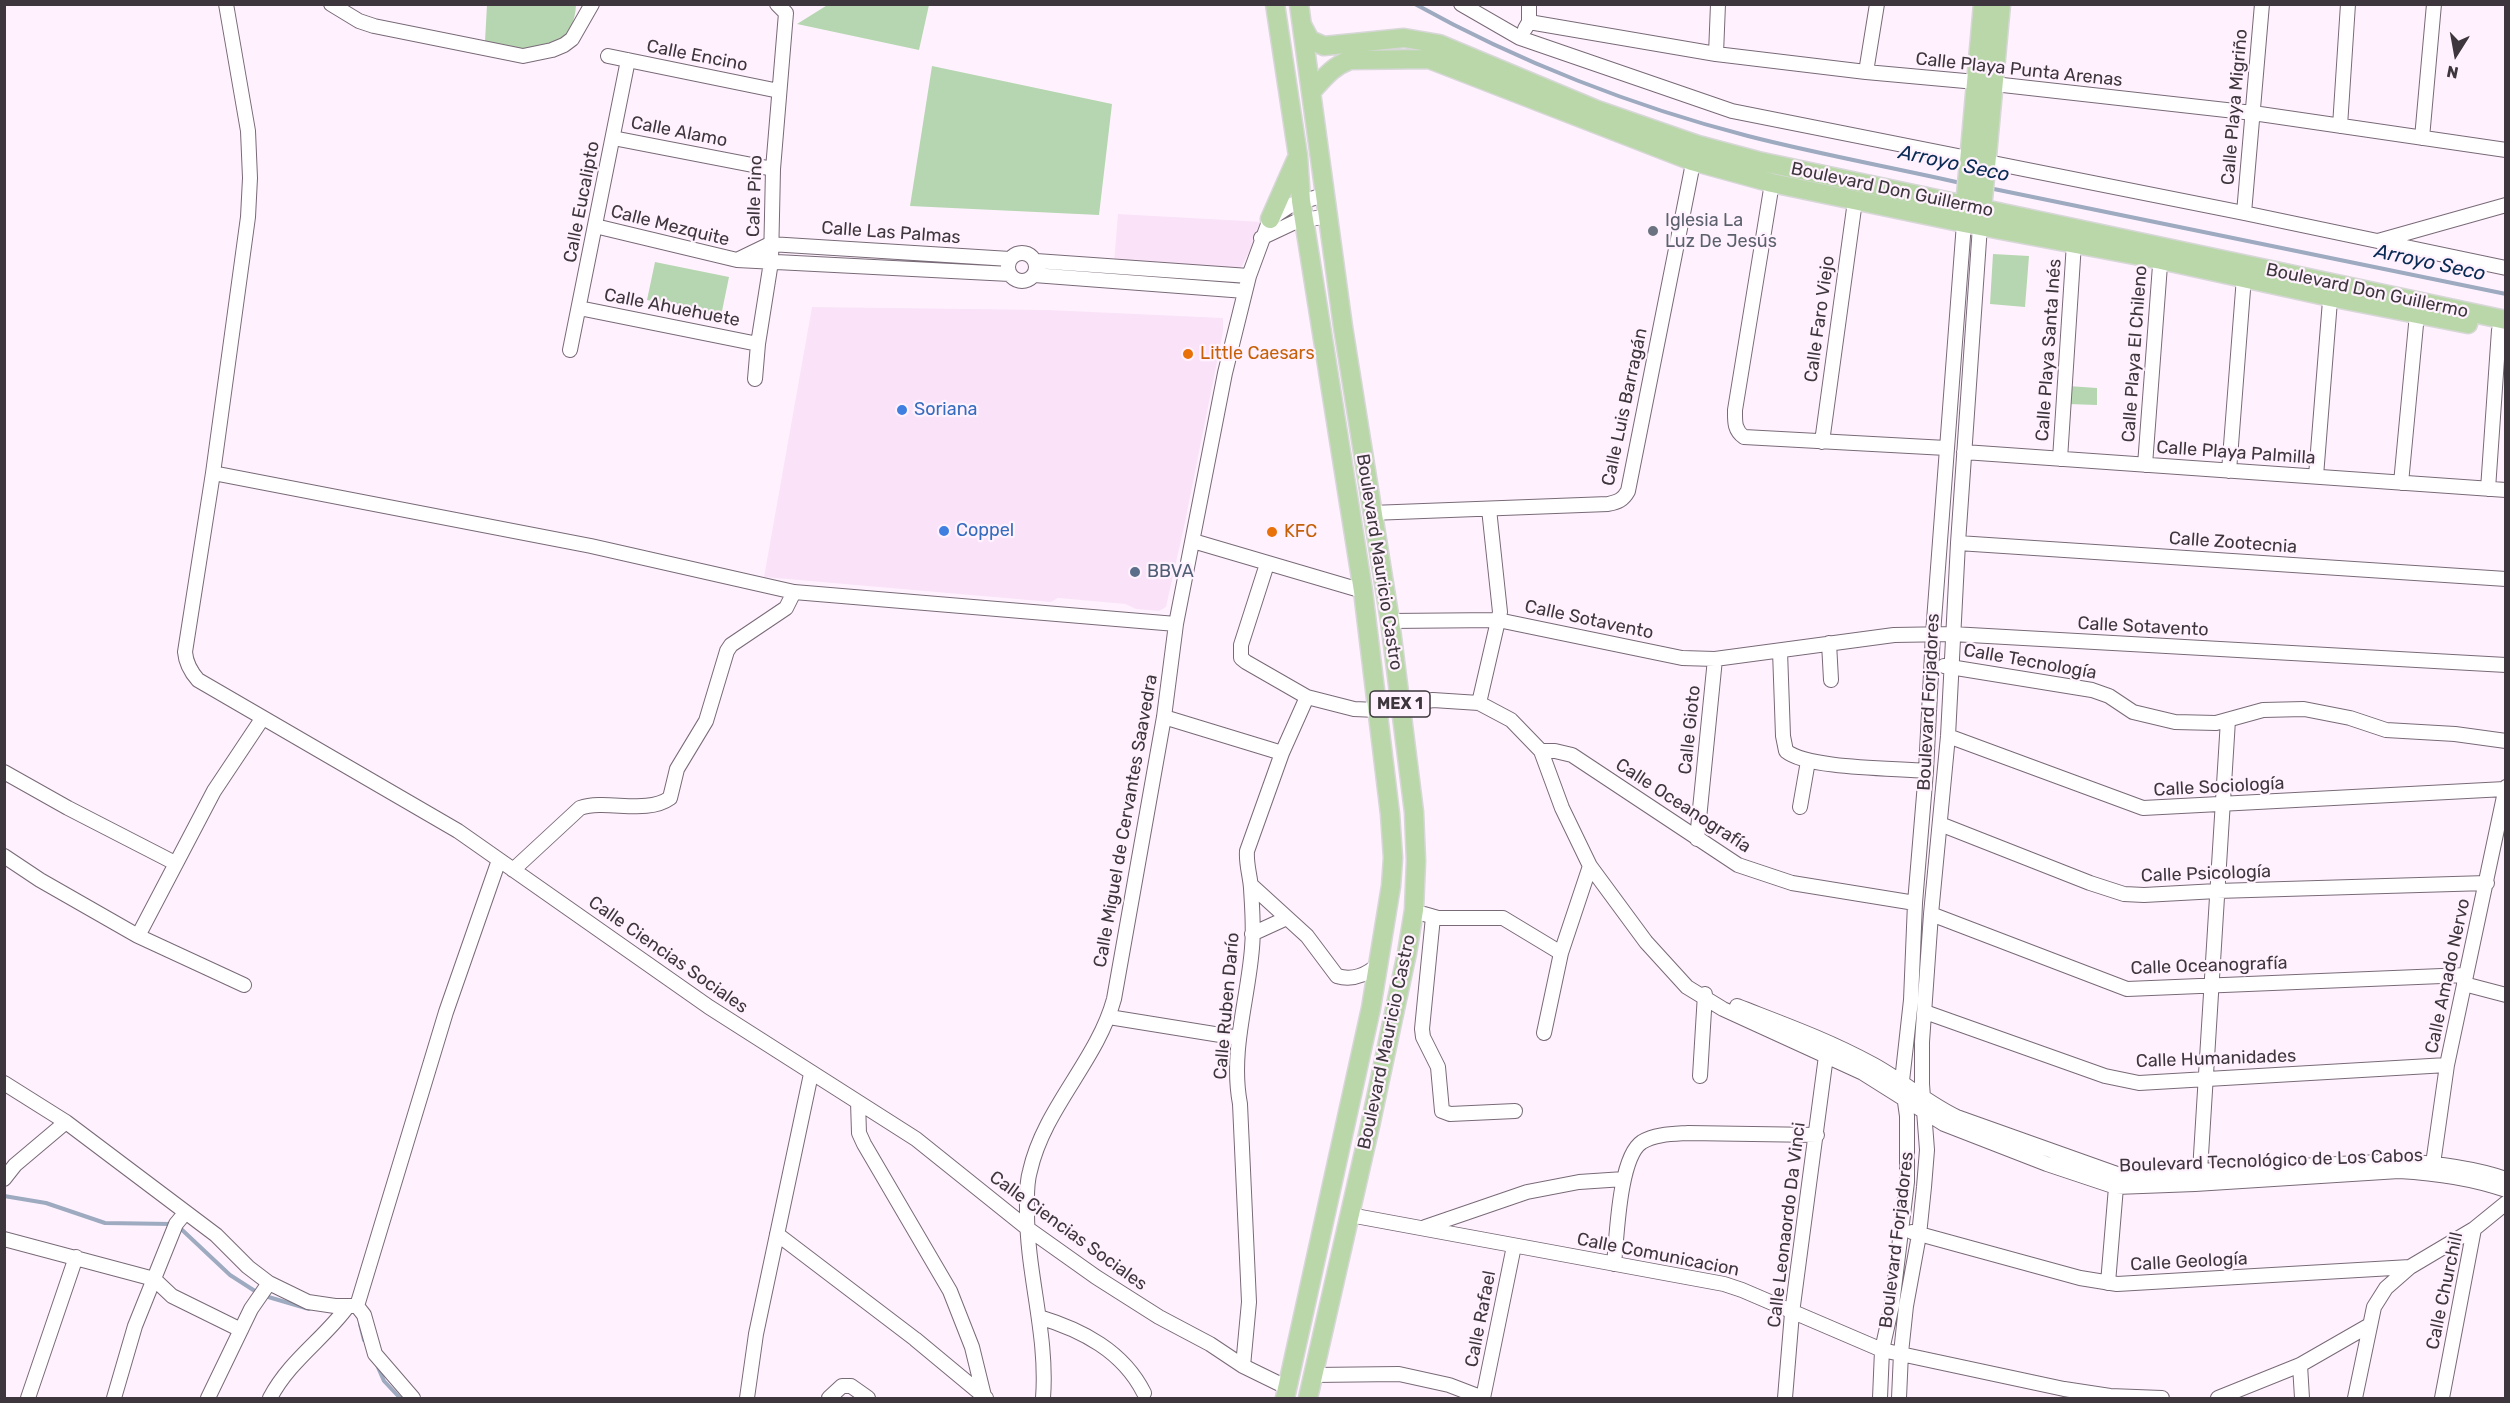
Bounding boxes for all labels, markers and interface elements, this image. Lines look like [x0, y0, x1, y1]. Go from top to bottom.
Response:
north arrow [2426, 24, 2486, 84]
street label: Calle Playa Migriño [2217, 28, 2253, 186]
street label: Calle Encino [645, 36, 749, 76]
street label: Calle Playa Punta Arenas [1914, 48, 2124, 92]
text: N [2445, 62, 2460, 83]
street label: Calle Alamo [629, 112, 729, 152]
street label: Calle Eucalipto [560, 139, 604, 265]
water label: Arroyo Seco [1896, 141, 2012, 187]
street label: Calle Pino [743, 154, 767, 238]
street label: Boulevard Don Guillermo [1789, 158, 1995, 222]
street label: Calle Mezquite [608, 201, 732, 251]
place label: Iglesia La Luz De Jesús [1665, 210, 1777, 252]
street label: Calle Las Palmas [821, 217, 961, 249]
marker: Iglesia La Luz De Jesús [1646, 224, 1660, 238]
water label: Arroyo Seco [2372, 240, 2488, 286]
street label: Calle Faro Viejo [1800, 254, 1840, 384]
street label: Calle Playa Santa Inés [2032, 258, 2066, 442]
street label: Boulevard Don Guillermo [2264, 259, 2470, 323]
street label: Calle Playa El Chileno [2118, 265, 2152, 443]
street label: Calle Ahuehuete [602, 284, 742, 332]
street label: Calle Luis Barragán [1598, 326, 1652, 488]
place label: Little Caesars [1200, 343, 1315, 365]
marker: Little Caesars [1181, 347, 1195, 361]
place label: Soriana [914, 399, 978, 421]
marker: Soriana [895, 403, 909, 417]
street label: Calle Playa Palmilla [2156, 437, 2316, 469]
street label: Boulevard Mauricio Castro [1351, 452, 1407, 672]
place label: Coppel [956, 520, 1014, 542]
place label: KFC [1284, 521, 1317, 543]
marker: Coppel [937, 524, 951, 538]
marker: KFC [1265, 525, 1279, 539]
street label: Calle Zootecnia [2168, 528, 2298, 558]
place label: BBVA [1147, 561, 1194, 583]
marker: BBVA [1128, 565, 1142, 579]
street label: Calle Sotavento [1523, 596, 1655, 644]
street label: Boulevard Forjadores [1914, 613, 1944, 791]
street label: Calle Sotavento [2077, 613, 2209, 641]
street label: Calle Tecnología [1962, 640, 2098, 684]
street label: Calle Miguel de Cervantes Saavedra [1090, 673, 1162, 969]
street label: Calle Gioto [1675, 684, 1705, 776]
road number: MEX 1 [1370, 691, 1430, 717]
street label: Calle Oceanografía [1611, 754, 1755, 858]
street label: Calle Sociología [2153, 773, 2285, 801]
street label: Calle Psicología [2141, 861, 2271, 887]
street label: Calle Ciencias Sociales [584, 892, 752, 1018]
street label: Calle Amado Nervo [2421, 896, 2475, 1056]
street label: Calle Ruben Darío [1210, 931, 1244, 1081]
street label: Boulevard Mauricio Castro [1354, 933, 1420, 1151]
street label: Calle Oceanografía [2130, 952, 2288, 980]
street label: Calle Humanidades [2135, 1045, 2297, 1073]
street label: Calle Leonaordo Da Vinci [1764, 1121, 1810, 1329]
street label: Boulevard Tecnológico de Los Cabos [2119, 1145, 2423, 1177]
street label: Boulevard Forjadores [1875, 1151, 1919, 1329]
street label: Calle Ciencias Sociales [985, 1167, 1151, 1295]
street label: Calle Comunicacion [1575, 1229, 1741, 1281]
street label: Calle Churchill [2422, 1230, 2468, 1352]
street label: Calle Geología [2130, 1248, 2248, 1276]
street label: Calle Rafael [1461, 1269, 1501, 1369]

